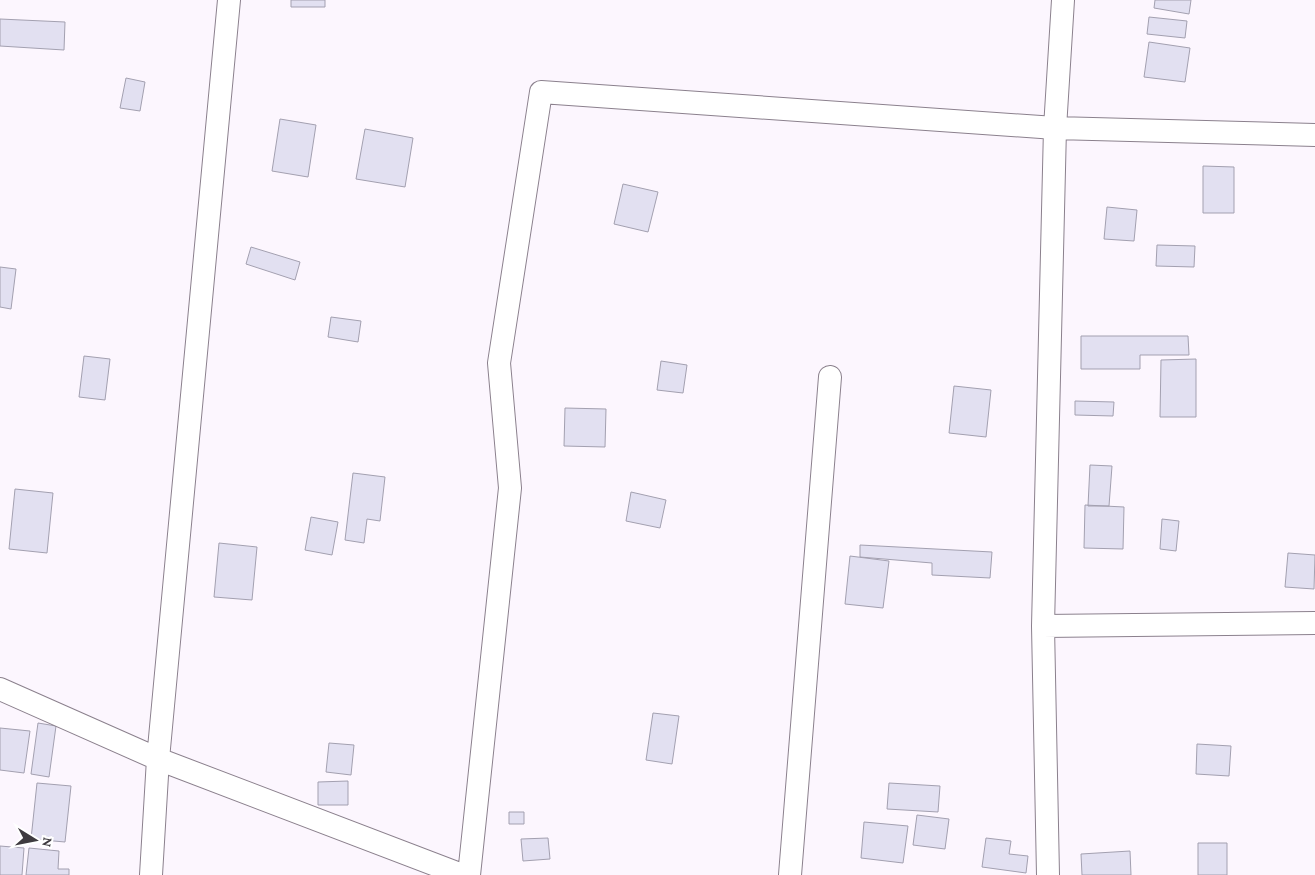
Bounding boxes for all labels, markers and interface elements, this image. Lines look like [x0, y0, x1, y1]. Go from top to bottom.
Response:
north arrow [10, 815, 60, 865]
text: N [39, 836, 57, 849]

